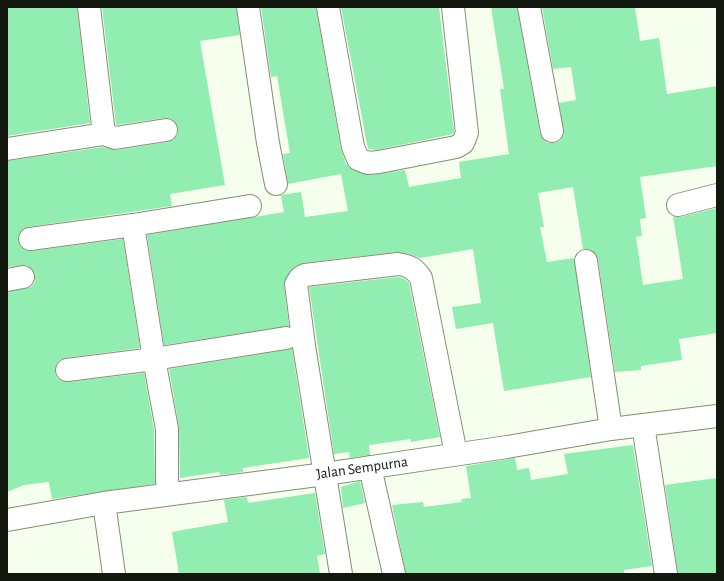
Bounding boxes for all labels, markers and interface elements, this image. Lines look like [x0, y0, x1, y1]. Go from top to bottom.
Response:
street label: Jalan Sempurna [315, 453, 409, 483]

